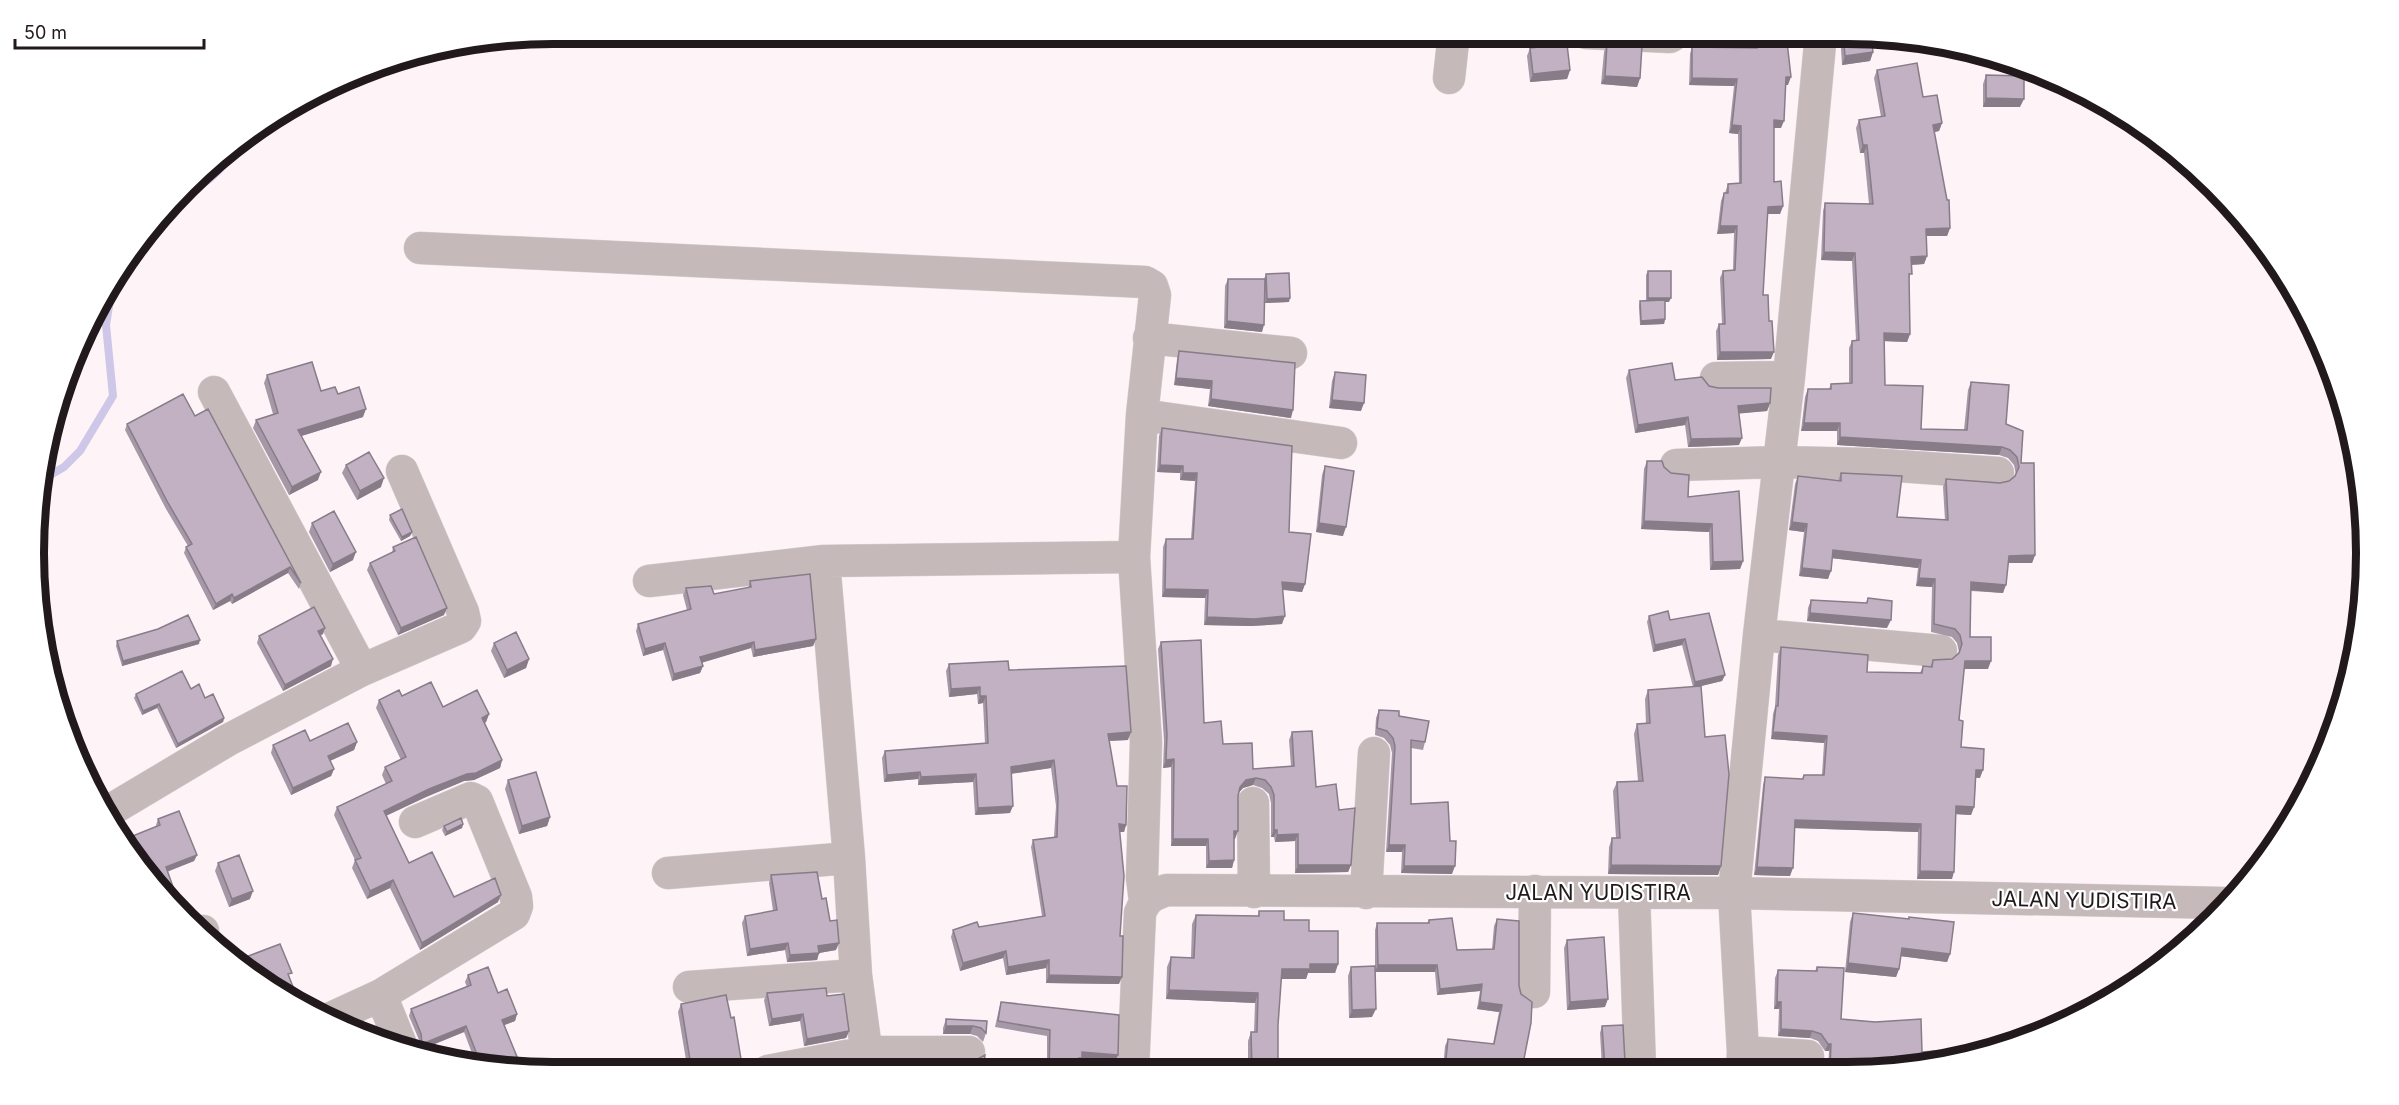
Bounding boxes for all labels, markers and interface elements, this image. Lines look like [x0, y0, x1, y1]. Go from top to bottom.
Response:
scale bar [15, 12, 204, 50]
text: 50 m [24, 22, 67, 43]
street label: JALAN YUDISTIRA [1505, 880, 1691, 905]
street label: JALAN YUDISTIRA [1991, 886, 2177, 914]

